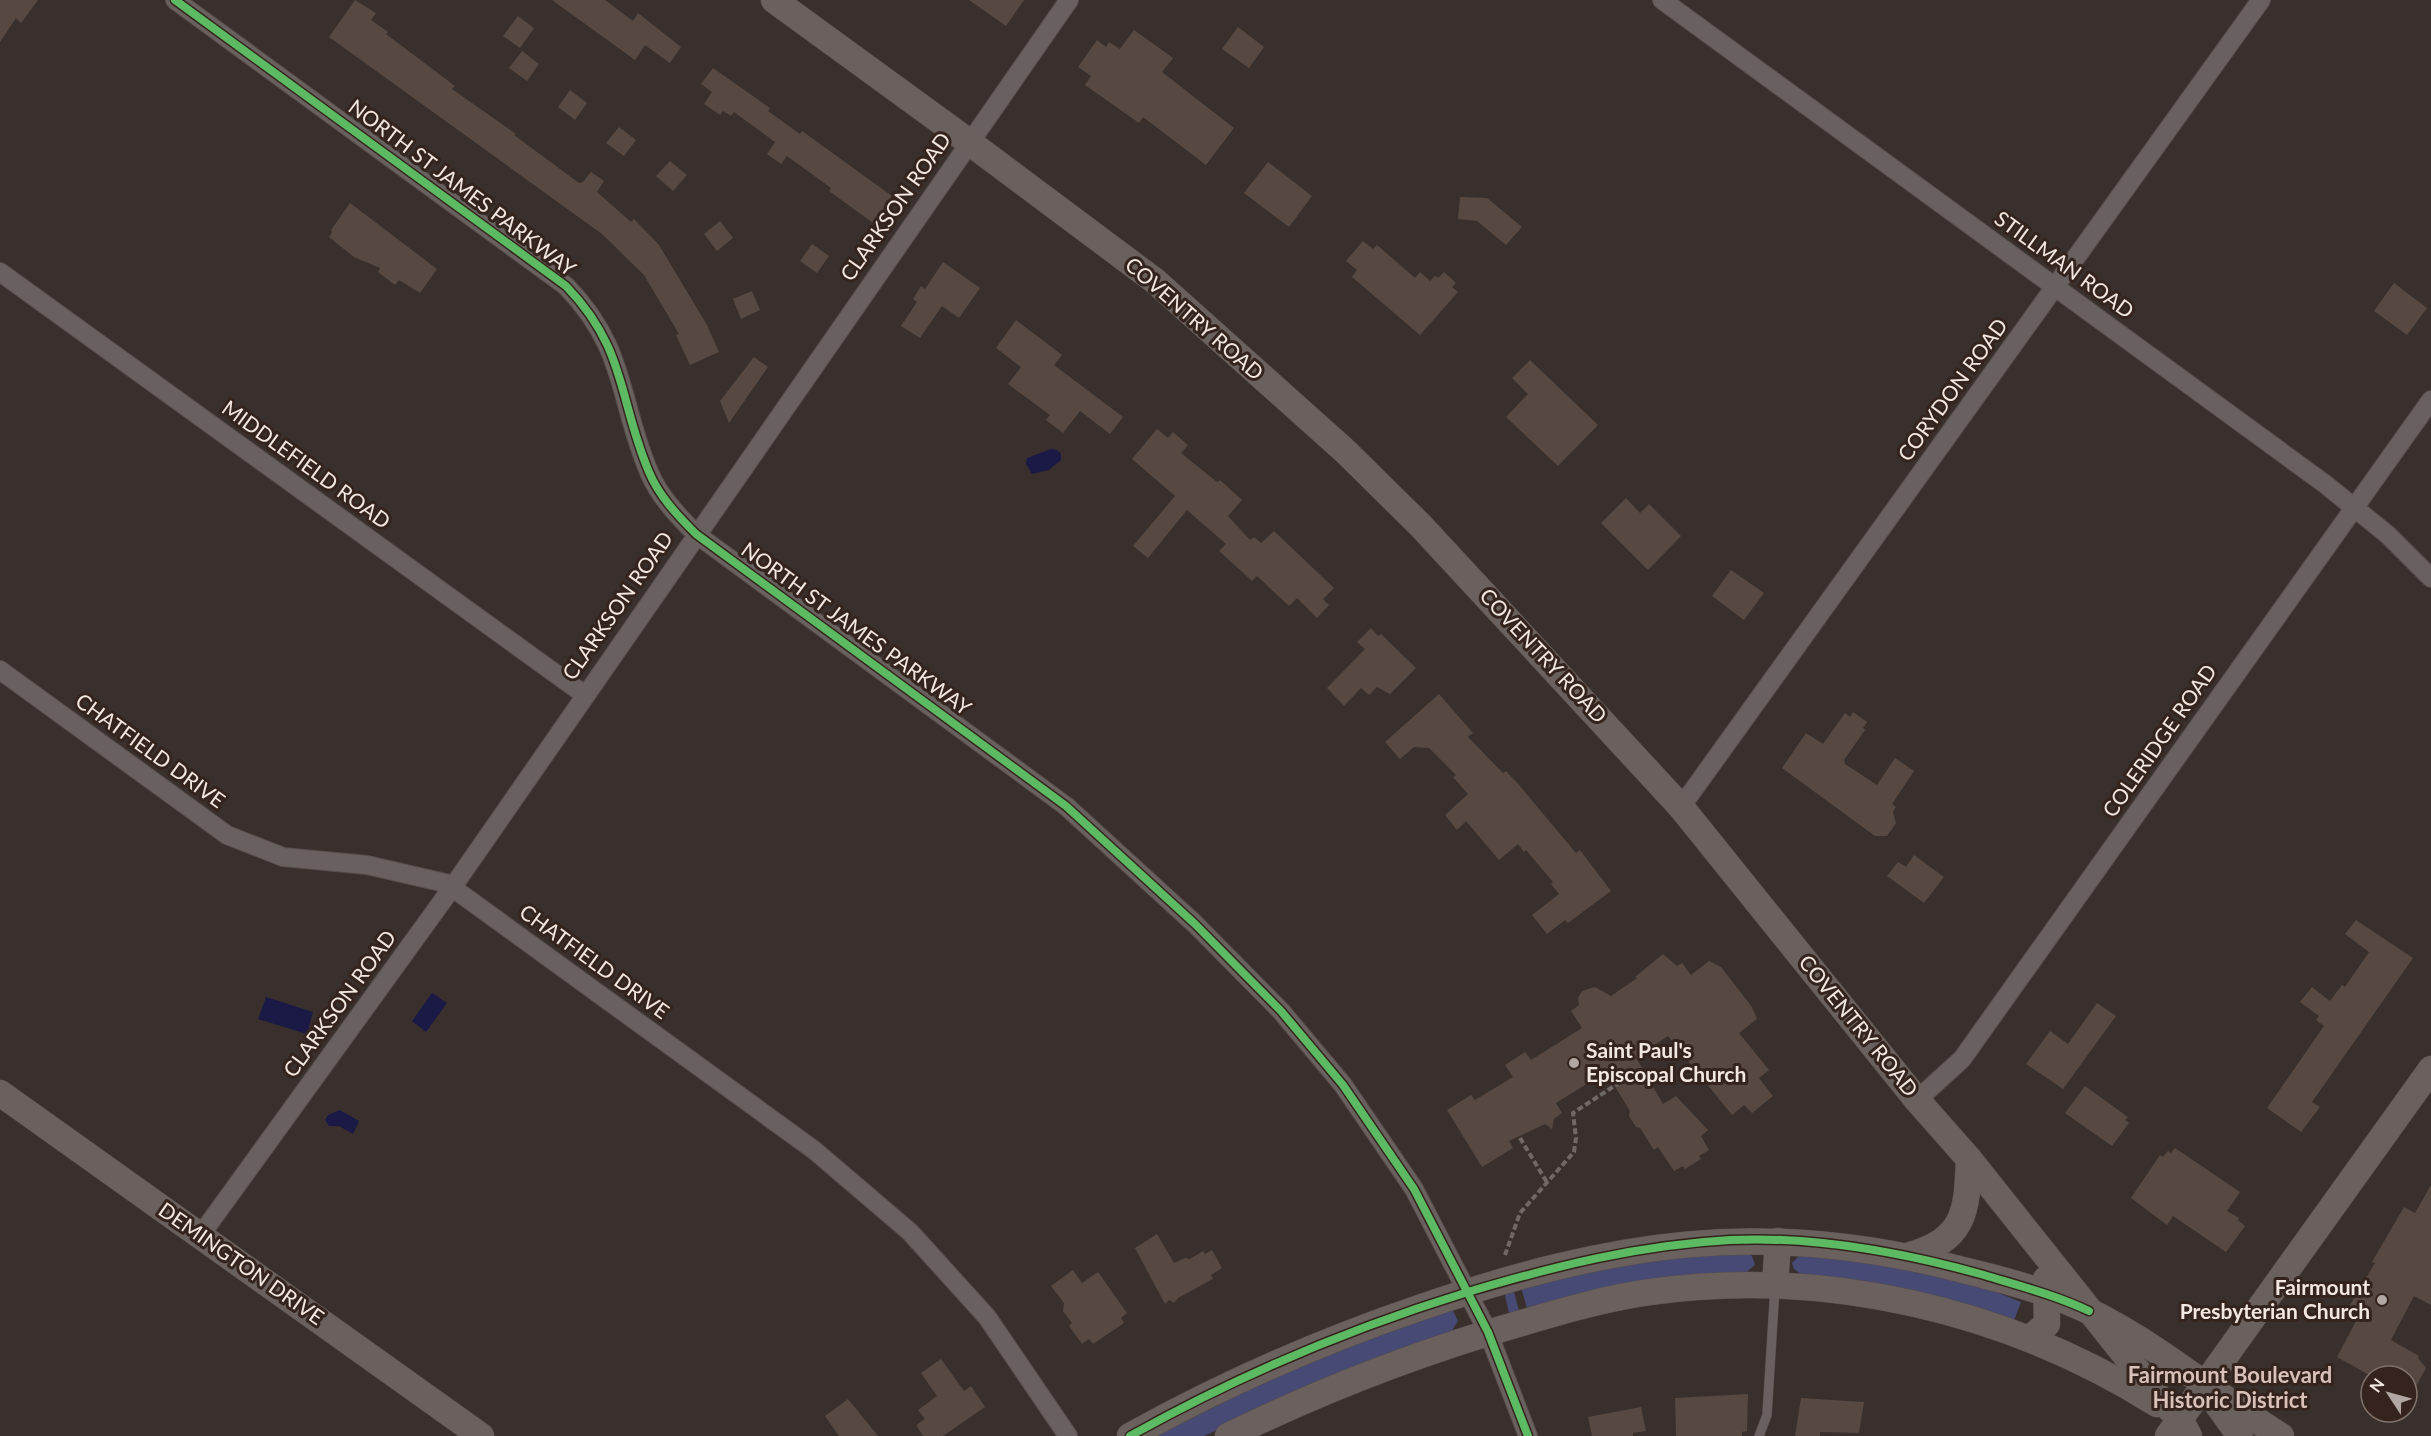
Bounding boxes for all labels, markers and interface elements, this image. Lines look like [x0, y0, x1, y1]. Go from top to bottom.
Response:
street label: NORTH ST JAMES PARKWAY [344, 93, 582, 281]
street label: CLARKSON ROAD [834, 127, 955, 285]
street label: STILLMAN ROAD [1990, 205, 2139, 323]
street label: COVENTRY ROAD [1121, 251, 1269, 385]
street label: CORYDON ROAD [1892, 313, 2012, 465]
street label: MIDDLEFIELD ROAD [218, 394, 396, 533]
street label: CLARKSON ROAD [556, 526, 677, 684]
street label: NORTH ST JAMES PARKWAY [737, 536, 977, 720]
street label: COVENTRY ROAD [1475, 583, 1613, 727]
street label: COLERIDGE ROAD [2097, 659, 2221, 821]
street label: CHATFIELD DRIVE [71, 687, 230, 812]
street label: CHATFIELD DRIVE [515, 898, 674, 1023]
street label: CLARKSON ROAD [277, 925, 400, 1081]
street label: COVENTRY ROAD [1794, 949, 1924, 1101]
place label: Saint Paul's Episcopal Church [1586, 1037, 1746, 1086]
marker: Saint Paul's Episcopal Church [1567, 1056, 1581, 1070]
street label: DEMINGTON DRIVE [154, 1196, 329, 1329]
place label: Fairmount Presbyterian Church [2180, 1274, 2370, 1323]
marker: Fairmount Presbyterian Church [2375, 1293, 2389, 1307]
district label: Fairmount Boulevard Historic District [2128, 1361, 2332, 1413]
north arrow [2359, 1364, 2419, 1424]
text: N [2365, 1374, 2388, 1395]

